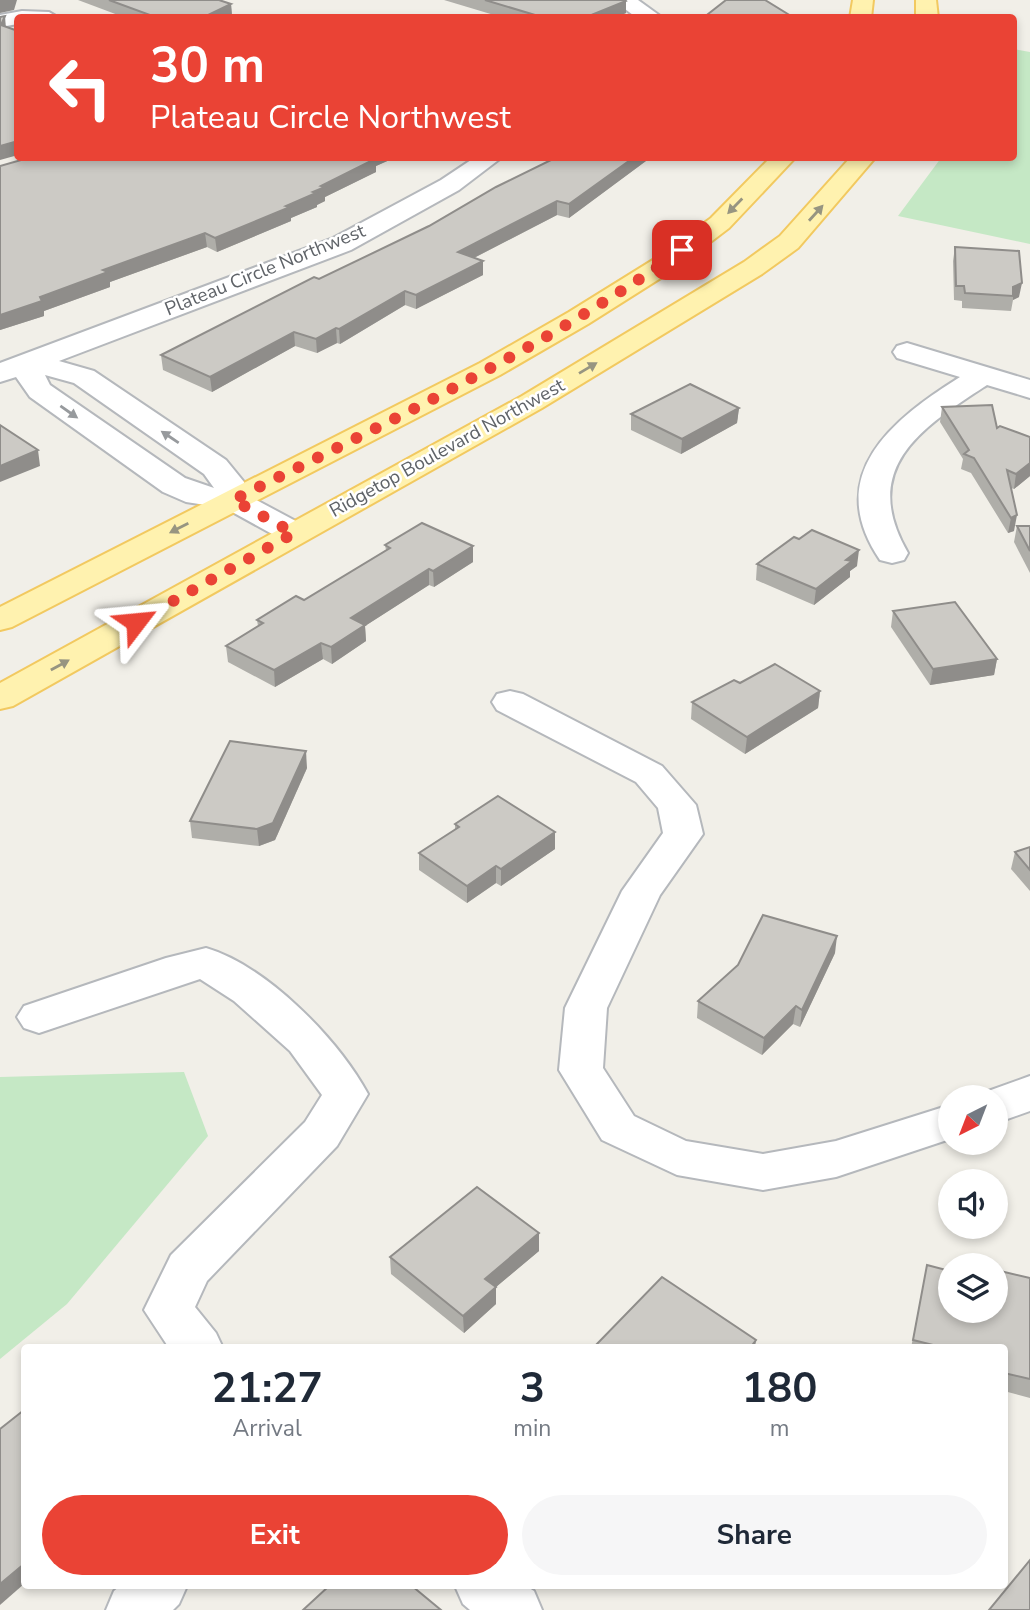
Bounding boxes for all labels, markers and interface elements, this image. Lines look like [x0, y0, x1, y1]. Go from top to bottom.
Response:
text: 30 m [150, 32, 265, 99]
icon: left [35, 42, 126, 133]
text: Plateau Circle Northwest [150, 96, 511, 139]
one-way arrow [727, 198, 744, 215]
one-way arrow [808, 204, 824, 222]
street label: Plateau Circle Northwest [161, 218, 369, 322]
pin [652, 220, 712, 280]
icon: arrive [663, 231, 701, 269]
one-way arrow [579, 362, 598, 374]
street label: Ridgetop Boulevard Northwest [325, 372, 570, 524]
one-way arrow [60, 405, 78, 419]
one-way arrow [160, 430, 180, 443]
one-way arrow [169, 521, 189, 533]
position arrow [99, 585, 173, 659]
one-way arrow [50, 659, 69, 671]
north arrow [938, 1085, 1008, 1155]
map controls [938, 1085, 1008, 1323]
button: sound [938, 1169, 1008, 1239]
button: layers [938, 1253, 1008, 1323]
text: 21:27 [212, 1360, 323, 1417]
text: 3 [520, 1360, 545, 1417]
text: 180 [742, 1360, 817, 1417]
text: Arrival [233, 1413, 302, 1444]
text: min [513, 1413, 551, 1444]
text: m [770, 1413, 790, 1444]
button: Exit [42, 1495, 508, 1575]
button: Share [522, 1495, 987, 1575]

